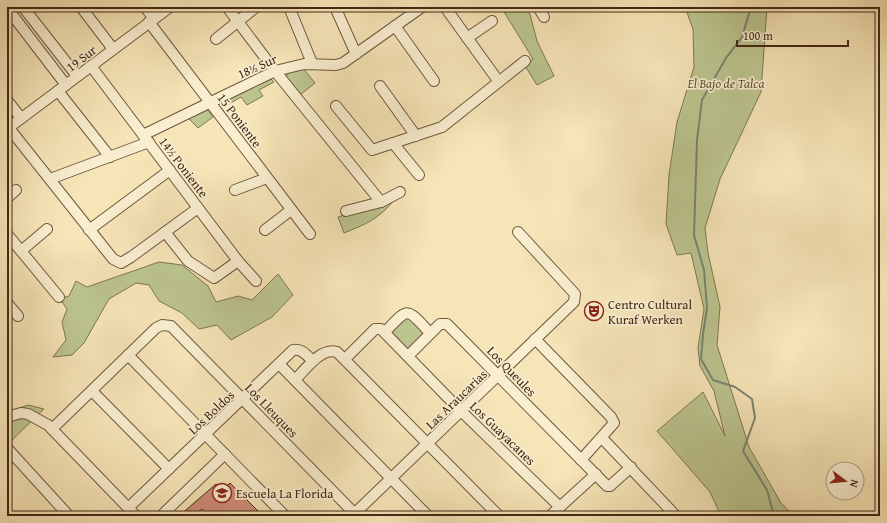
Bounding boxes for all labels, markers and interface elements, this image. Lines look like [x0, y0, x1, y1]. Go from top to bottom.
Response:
scale bar [737, 22, 848, 48]
text: 100 m [743, 27, 773, 44]
street label: 19 Sur [62, 40, 101, 76]
street label: 18½ Sur [234, 49, 281, 84]
park label: El Bajo de Talca [687, 74, 764, 93]
street label: 15 Poniente [213, 89, 266, 152]
street label: 14½ Poniente [154, 133, 213, 202]
place label: Centro Cultural Kuraf Werken [608, 295, 692, 329]
theatre icon: Centro Cultural Kuraf Werken [583, 300, 605, 322]
street label: Los Queules [483, 342, 541, 401]
street label: Las Araucarias [421, 365, 491, 434]
street label: Los Lleuques [241, 379, 303, 442]
street label: Los Boldos [184, 386, 239, 439]
street label: Los Guayacanes [466, 397, 540, 470]
north arrow [825, 461, 865, 501]
text: N [846, 478, 863, 490]
school or university icon: Escuela La Florida [211, 482, 233, 504]
place label: Escuela La Florida [236, 484, 334, 503]

